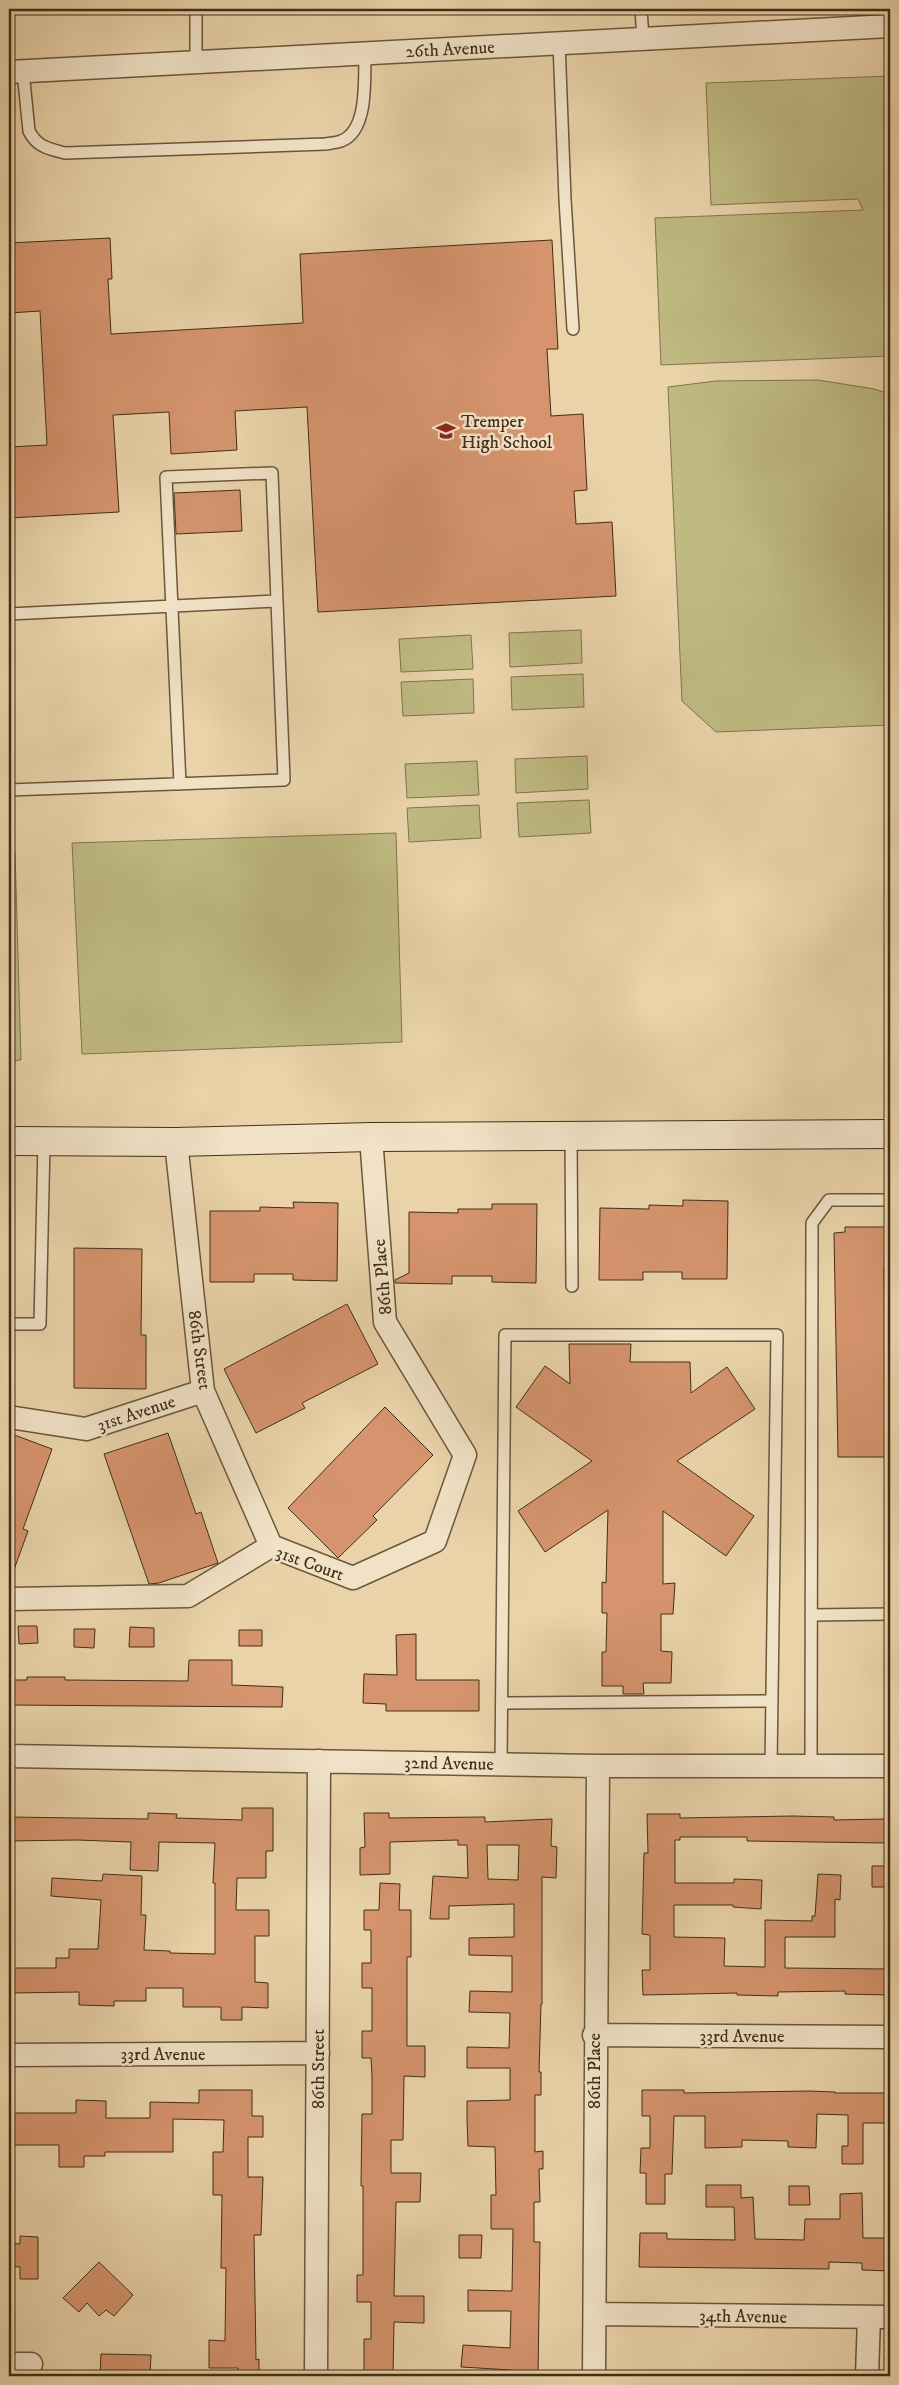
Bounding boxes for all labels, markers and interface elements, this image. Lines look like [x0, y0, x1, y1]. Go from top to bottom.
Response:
street label: 26th Avenue [405, 37, 495, 63]
place label: Tremper High School [461, 411, 553, 454]
school or university icon: Tremper High School [435, 420, 457, 442]
street label: 86th Place [369, 1238, 397, 1316]
street label: 86th Street [183, 1309, 216, 1392]
street label: 31st Avenue [94, 1391, 178, 1437]
street label: 31st Court [273, 1541, 347, 1586]
street label: 32nd Avenue [404, 1752, 494, 1776]
street label: 33rd Avenue [700, 2026, 784, 2048]
street label: 86th Street [308, 2029, 330, 2109]
street label: 86th Place [584, 2033, 606, 2109]
street label: 33rd Avenue [121, 2044, 205, 2066]
street label: 34th Avenue [699, 2305, 787, 2329]

